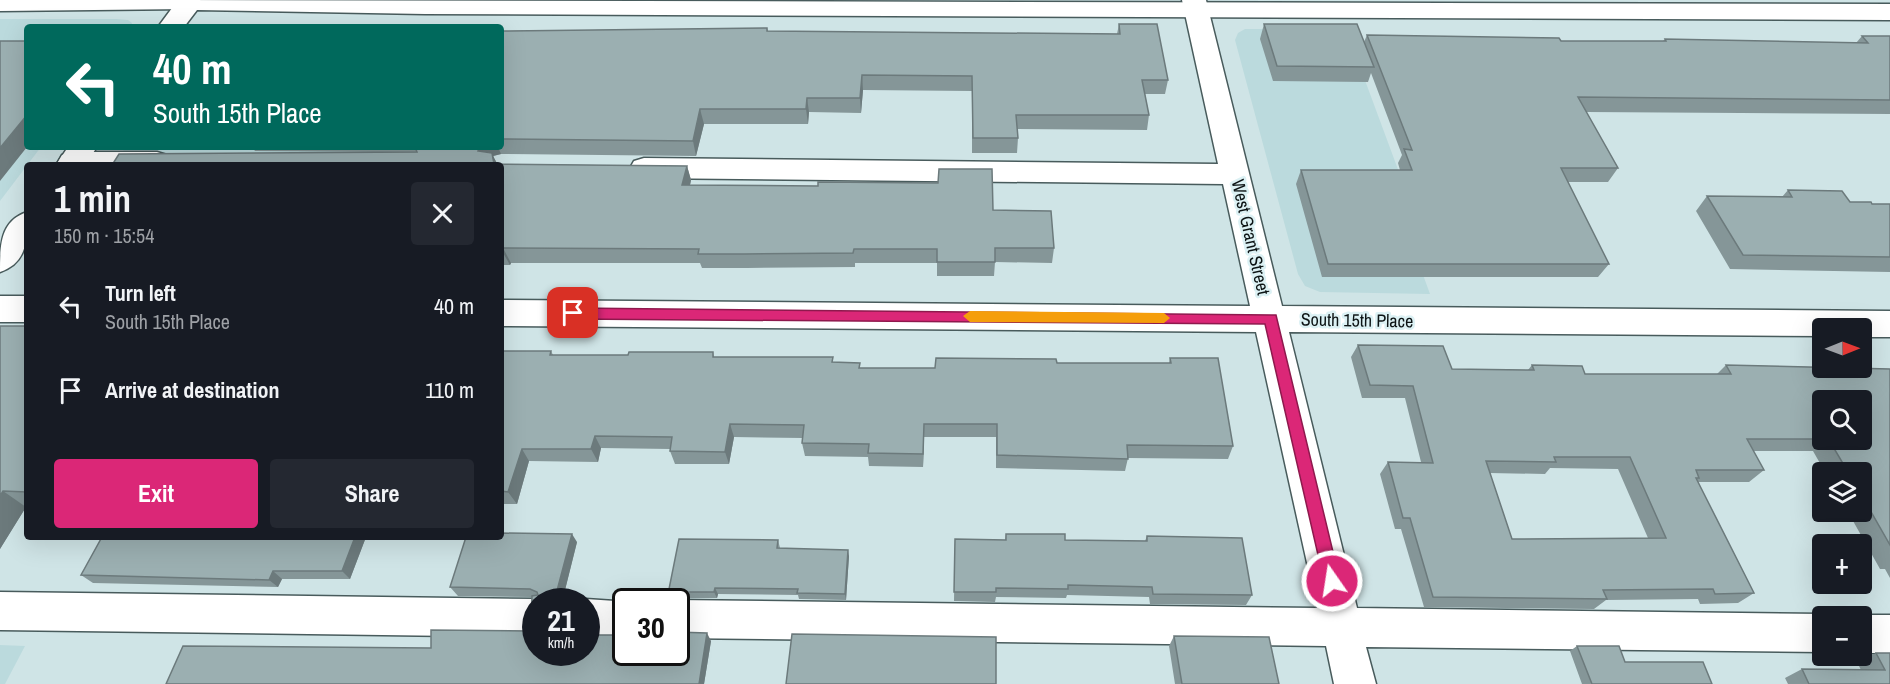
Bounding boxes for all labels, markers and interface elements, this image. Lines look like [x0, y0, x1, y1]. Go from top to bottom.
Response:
text: 40 m [153, 41, 232, 97]
icon: left [54, 48, 132, 126]
text: South 15th Place [153, 95, 322, 131]
text: 1 min [54, 175, 131, 223]
street label: West Grant Street [1226, 177, 1276, 297]
button: close [411, 182, 474, 245]
text: 150 m · 15:54 [54, 222, 154, 249]
text: Turn left [105, 278, 176, 308]
pin [547, 287, 598, 338]
icon: left [54, 290, 87, 323]
text: 40 m [434, 291, 474, 321]
icon: arrive [556, 296, 589, 329]
street label: South 15th Place [1301, 307, 1413, 333]
text: South 15th Place [105, 308, 230, 335]
north arrow [1812, 318, 1872, 378]
map controls [1812, 318, 1872, 666]
icon: arrive [54, 374, 87, 407]
text: Arrive at destination [105, 375, 279, 405]
text: 110 m [425, 375, 474, 405]
button: search [1812, 390, 1872, 450]
button: Exit [54, 459, 258, 528]
button: Share [270, 459, 474, 528]
button: layers [1812, 462, 1872, 522]
button: + [1812, 534, 1872, 594]
position arrow [1300, 549, 1364, 613]
speed limit sign: 30 [612, 588, 690, 666]
text: 21 [547, 600, 575, 640]
button: − [1812, 606, 1872, 666]
text: km/h [548, 632, 574, 653]

